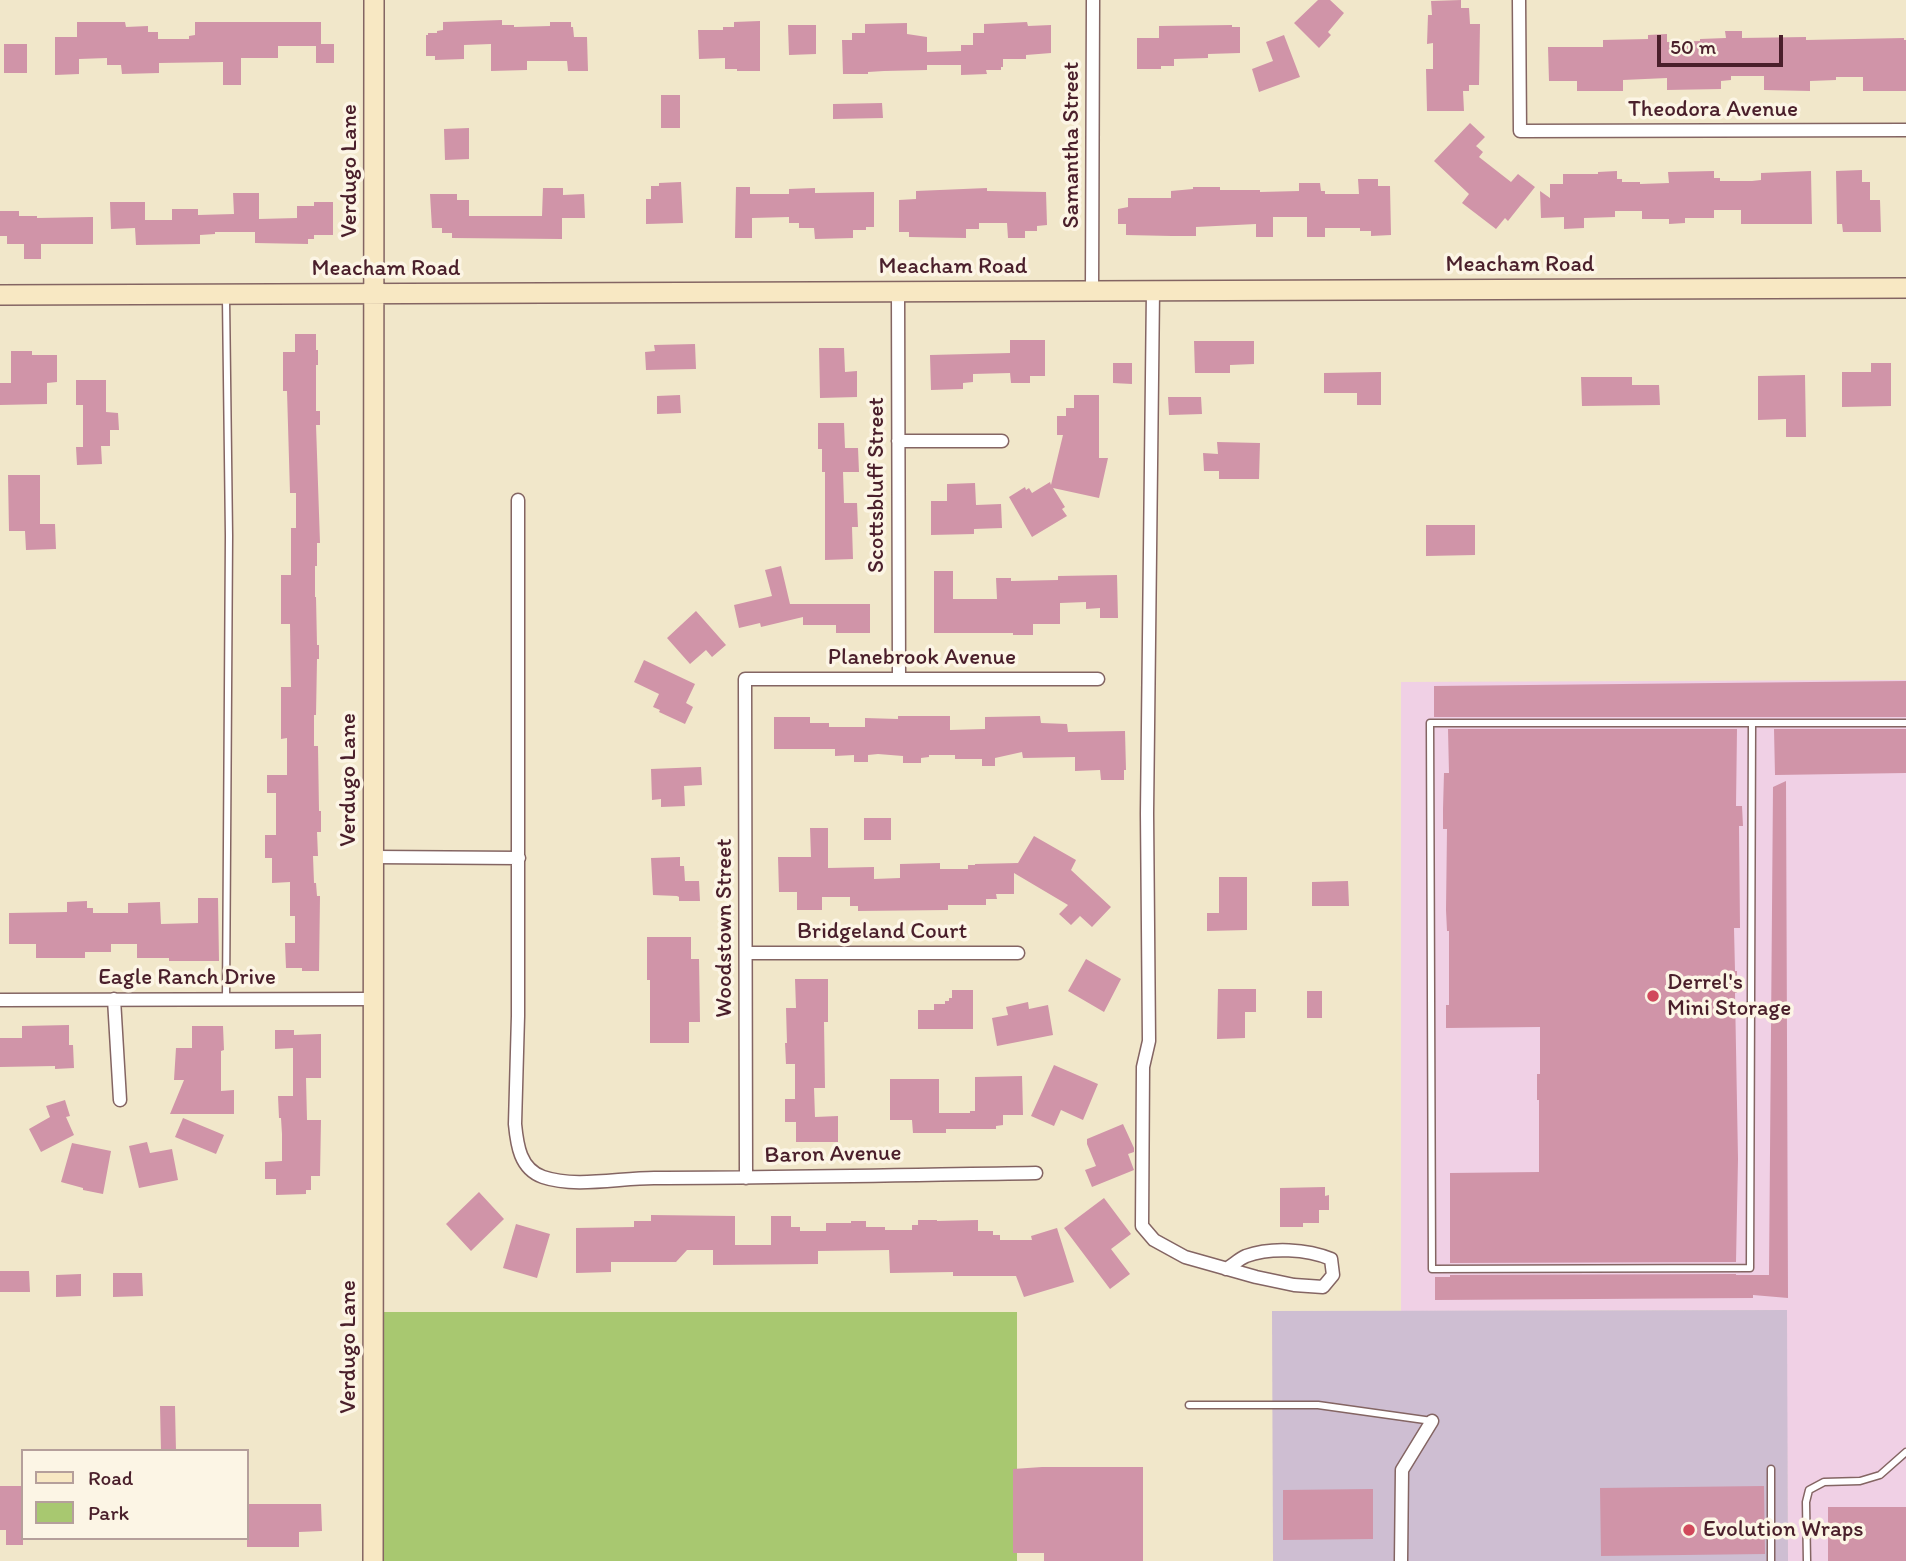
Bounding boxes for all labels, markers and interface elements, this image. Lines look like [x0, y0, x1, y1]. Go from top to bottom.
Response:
scale bar [1661, 21, 1787, 65]
text: 50 m [1670, 34, 1716, 59]
street label: Samantha Street [1058, 62, 1086, 228]
street label: Theodora Avenue [1628, 96, 1798, 124]
street label: Verdugo Lane [336, 104, 364, 238]
street label: Meacham Road [1446, 251, 1594, 279]
street label: Meacham Road [879, 253, 1027, 281]
street label: Meacham Road [312, 255, 460, 283]
street label: Scottsbluff Street [863, 397, 891, 573]
street label: Planebrook Avenue [828, 644, 1016, 672]
street label: Verdugo Lane [335, 713, 363, 847]
street label: Woodstown Street [711, 838, 739, 1018]
street label: Bridgeland Court [797, 918, 967, 946]
street label: Eagle Ranch Drive [98, 964, 276, 992]
place label: Derrel's Mini Storage [1667, 969, 1791, 1023]
marker: Derrel's Mini Storage [1645, 988, 1661, 1004]
street label: Baron Avenue [764, 1140, 902, 1170]
street label: Verdugo Lane [335, 1280, 363, 1414]
legend [21, 1449, 248, 1540]
text: Road [88, 1465, 133, 1490]
text: Park [88, 1500, 129, 1525]
place label: Evolution Wraps [1703, 1516, 1864, 1544]
marker: Evolution Wraps [1681, 1522, 1697, 1538]

